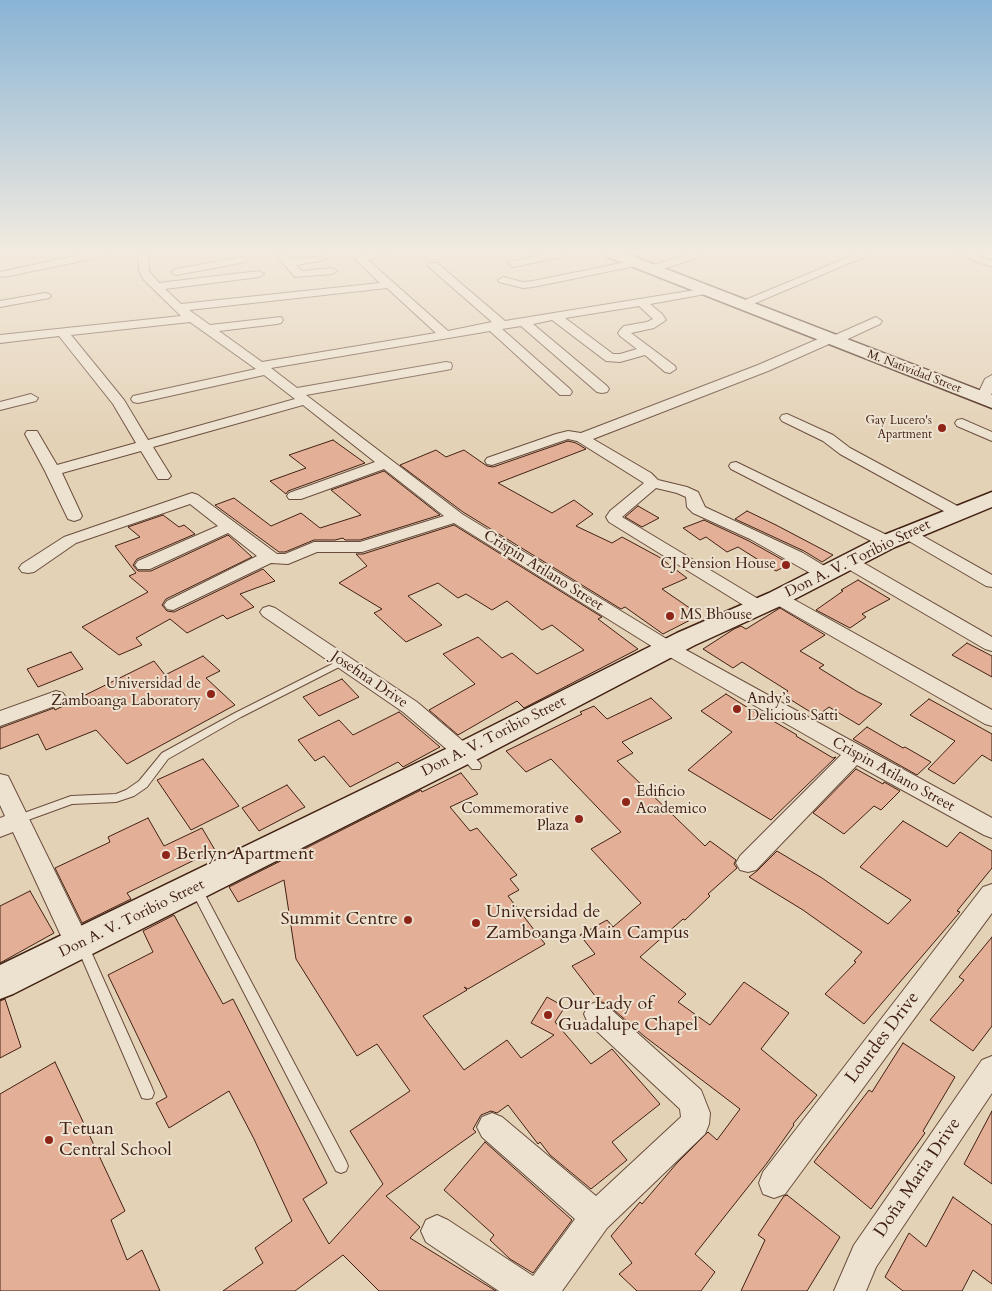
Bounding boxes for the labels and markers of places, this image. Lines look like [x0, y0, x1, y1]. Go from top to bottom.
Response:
place label: Gay Lucero's Apartment [865, 414, 932, 442]
marker: Gay Lucero's Apartment [936, 422, 948, 434]
place label: CJ Pension House [661, 556, 776, 574]
marker: CJ Pension House [780, 559, 792, 571]
place label: MS Bhouse [680, 607, 752, 625]
marker: MS Bhouse [664, 610, 676, 622]
place label: Universidad de Zamboanga Laboratory [51, 676, 201, 711]
marker: Universidad de Zamboanga Laboratory [205, 688, 217, 700]
place label: Andy’s Delicious Satti [747, 691, 838, 726]
marker: Andy’s Delicious Satti [731, 703, 743, 715]
place label: Edificio Academico [636, 784, 707, 819]
marker: Edificio Academico [620, 796, 632, 808]
place label: Commemorative Plaza [461, 801, 569, 836]
marker: Commemorative Plaza [573, 813, 585, 825]
place label: Berlyn Apartment [176, 844, 314, 866]
marker: Berlyn Apartment [160, 849, 172, 861]
place label: Universidad de Zamboanga Main Campus [486, 902, 689, 944]
place label: Summit Centre [280, 909, 398, 931]
marker: Summit Centre [402, 914, 414, 926]
marker: Universidad de Zamboanga Main Campus [470, 917, 482, 929]
place label: Our Lady of Guadalupe Chapel [558, 994, 698, 1036]
marker: Our Lady of Guadalupe Chapel [542, 1009, 554, 1021]
place label: Tetuan Central School [59, 1119, 172, 1162]
marker: Tetuan Central School [43, 1134, 55, 1146]

